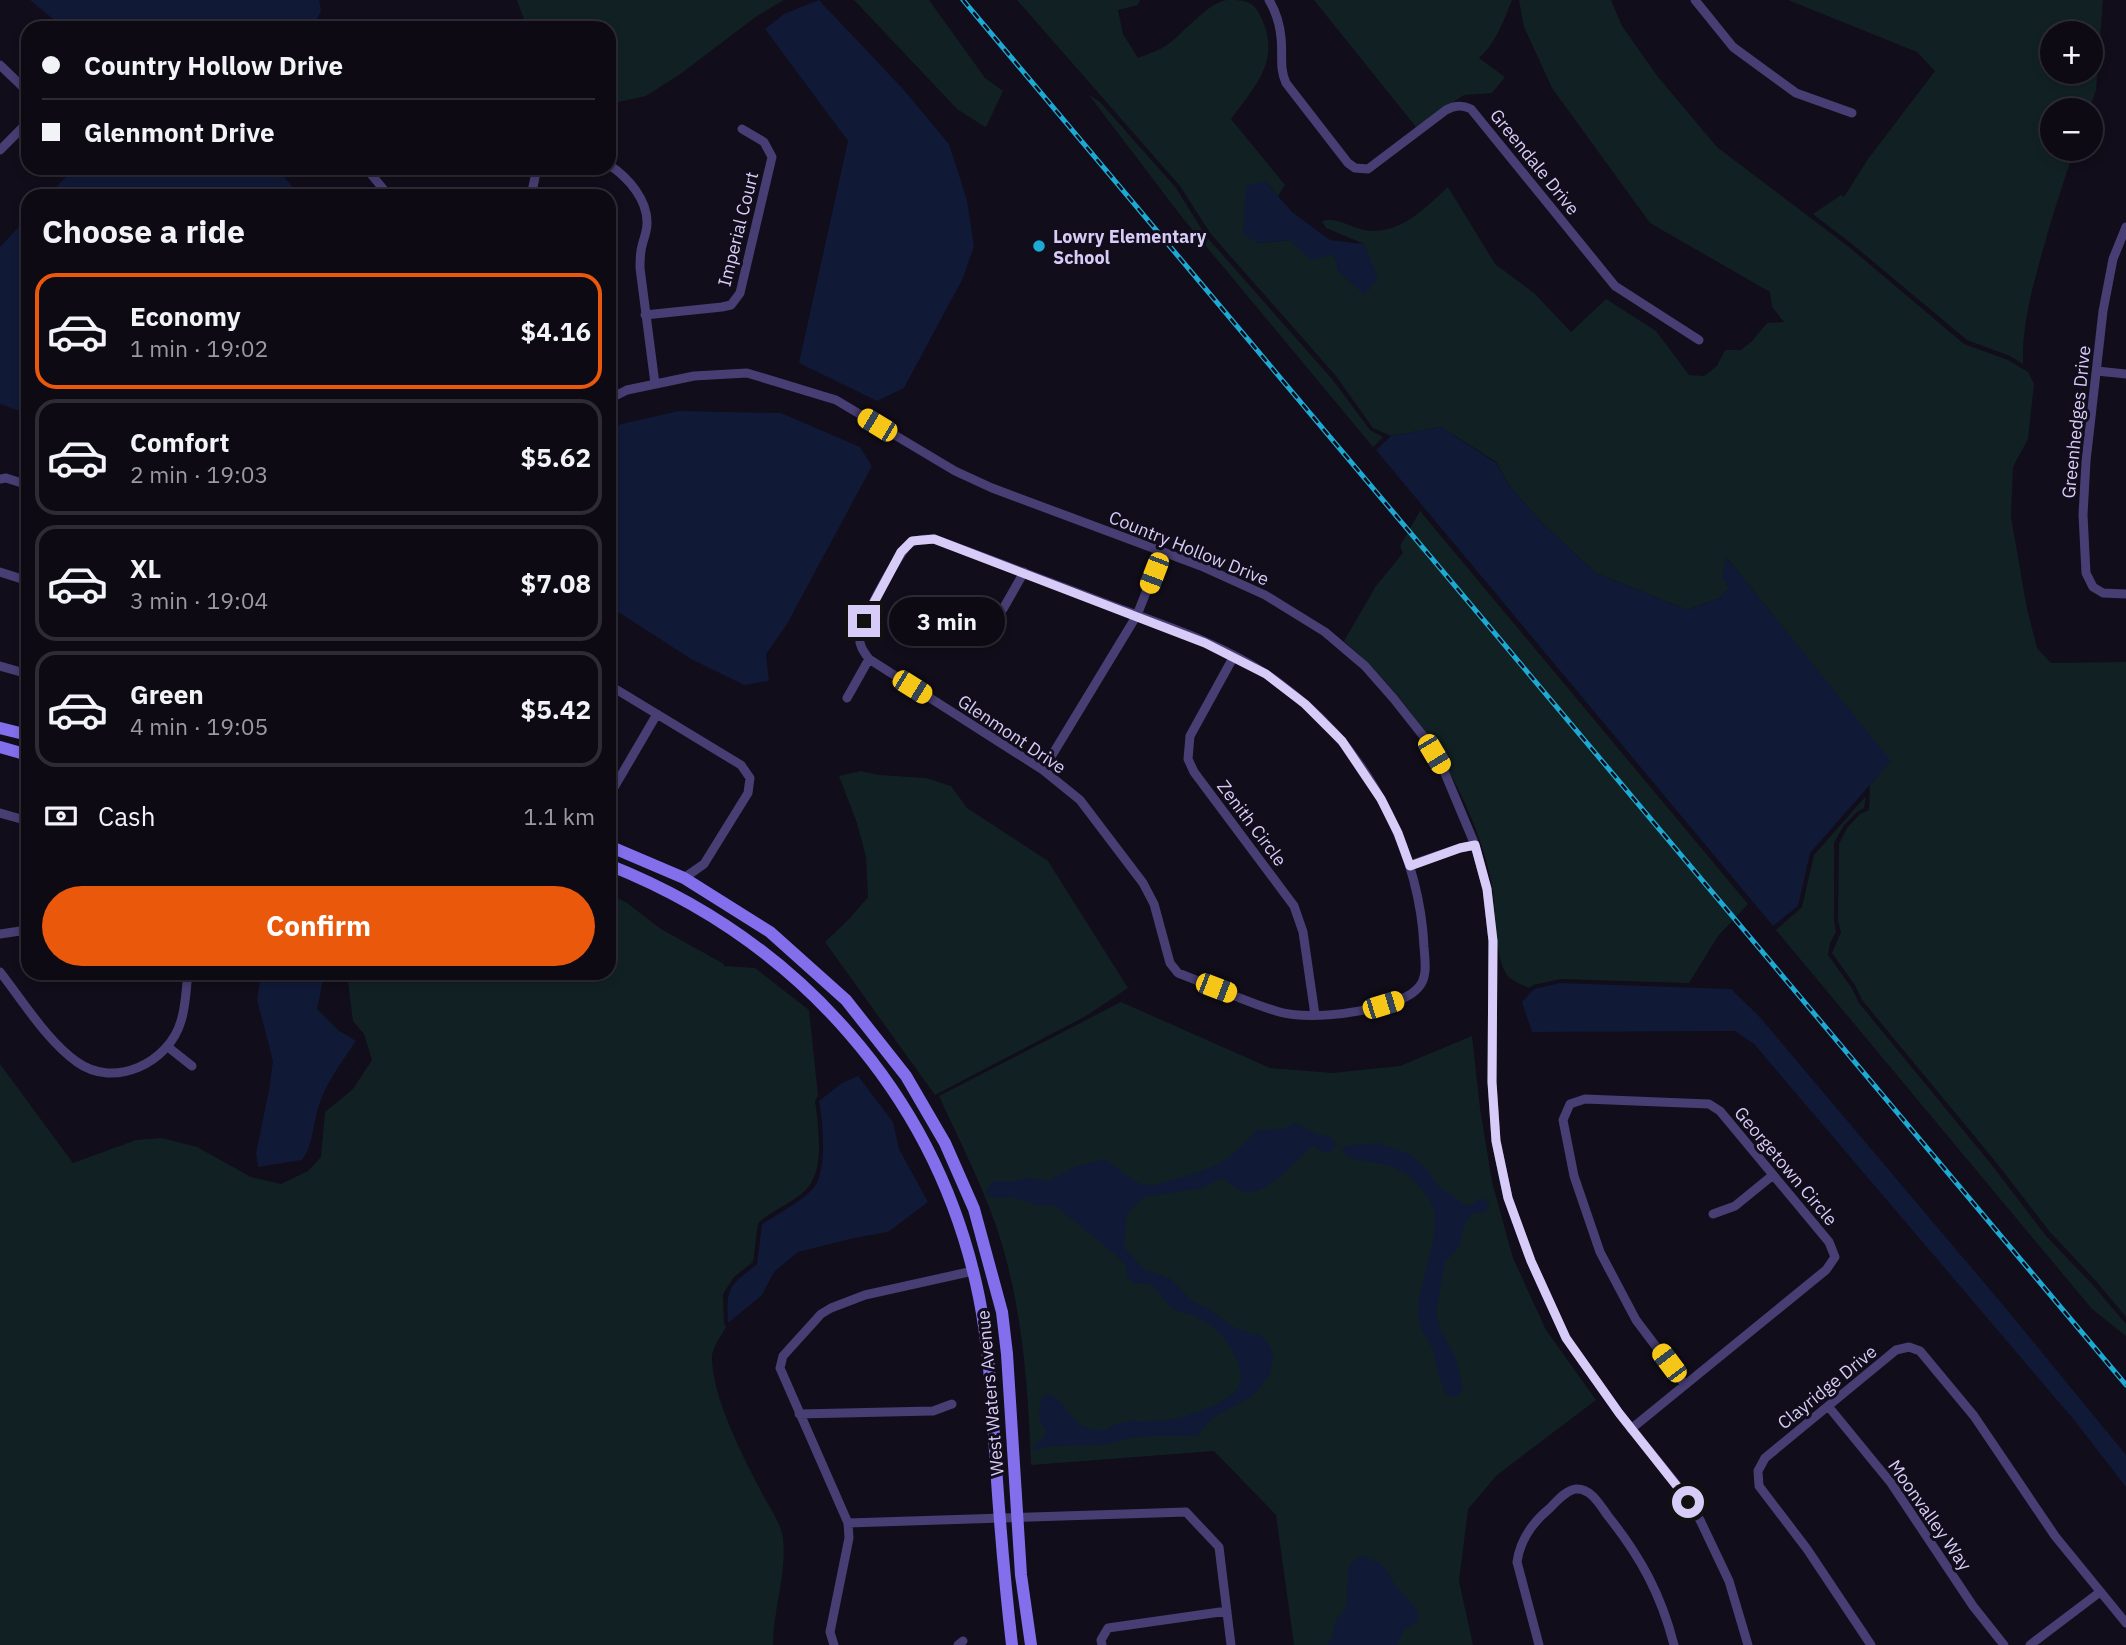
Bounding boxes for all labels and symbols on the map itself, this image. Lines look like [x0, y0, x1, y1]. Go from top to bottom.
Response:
street label: Greendale Drive [1485, 104, 1585, 220]
street label: Imperial Court [713, 169, 763, 289]
place label: Lowry Elementary School [1053, 225, 1207, 269]
marker: Lowry Elementary School [1031, 238, 1047, 254]
street label: Greenhedges Drive [2057, 344, 2095, 500]
car [854, 405, 901, 445]
street label: Country Hollow Drive [1106, 505, 1272, 591]
car [1137, 550, 1172, 596]
callout: 3 min [888, 596, 1004, 646]
route end [848, 605, 880, 637]
car [889, 667, 936, 707]
street label: Glenmont Drive [953, 689, 1071, 779]
car [1415, 731, 1454, 777]
street label: Zenith Circle [1212, 775, 1292, 871]
car [1193, 971, 1240, 1005]
car [1360, 989, 1407, 1021]
street label: Georgetown Circle [1729, 1102, 1843, 1230]
street label: West Waters Avenue [971, 1309, 1009, 1477]
car [1648, 1340, 1691, 1386]
street label: Clayridge Drive [1773, 1340, 1882, 1434]
street label: Moonvalley Way [1883, 1455, 1977, 1575]
route start [1672, 1486, 1704, 1518]

